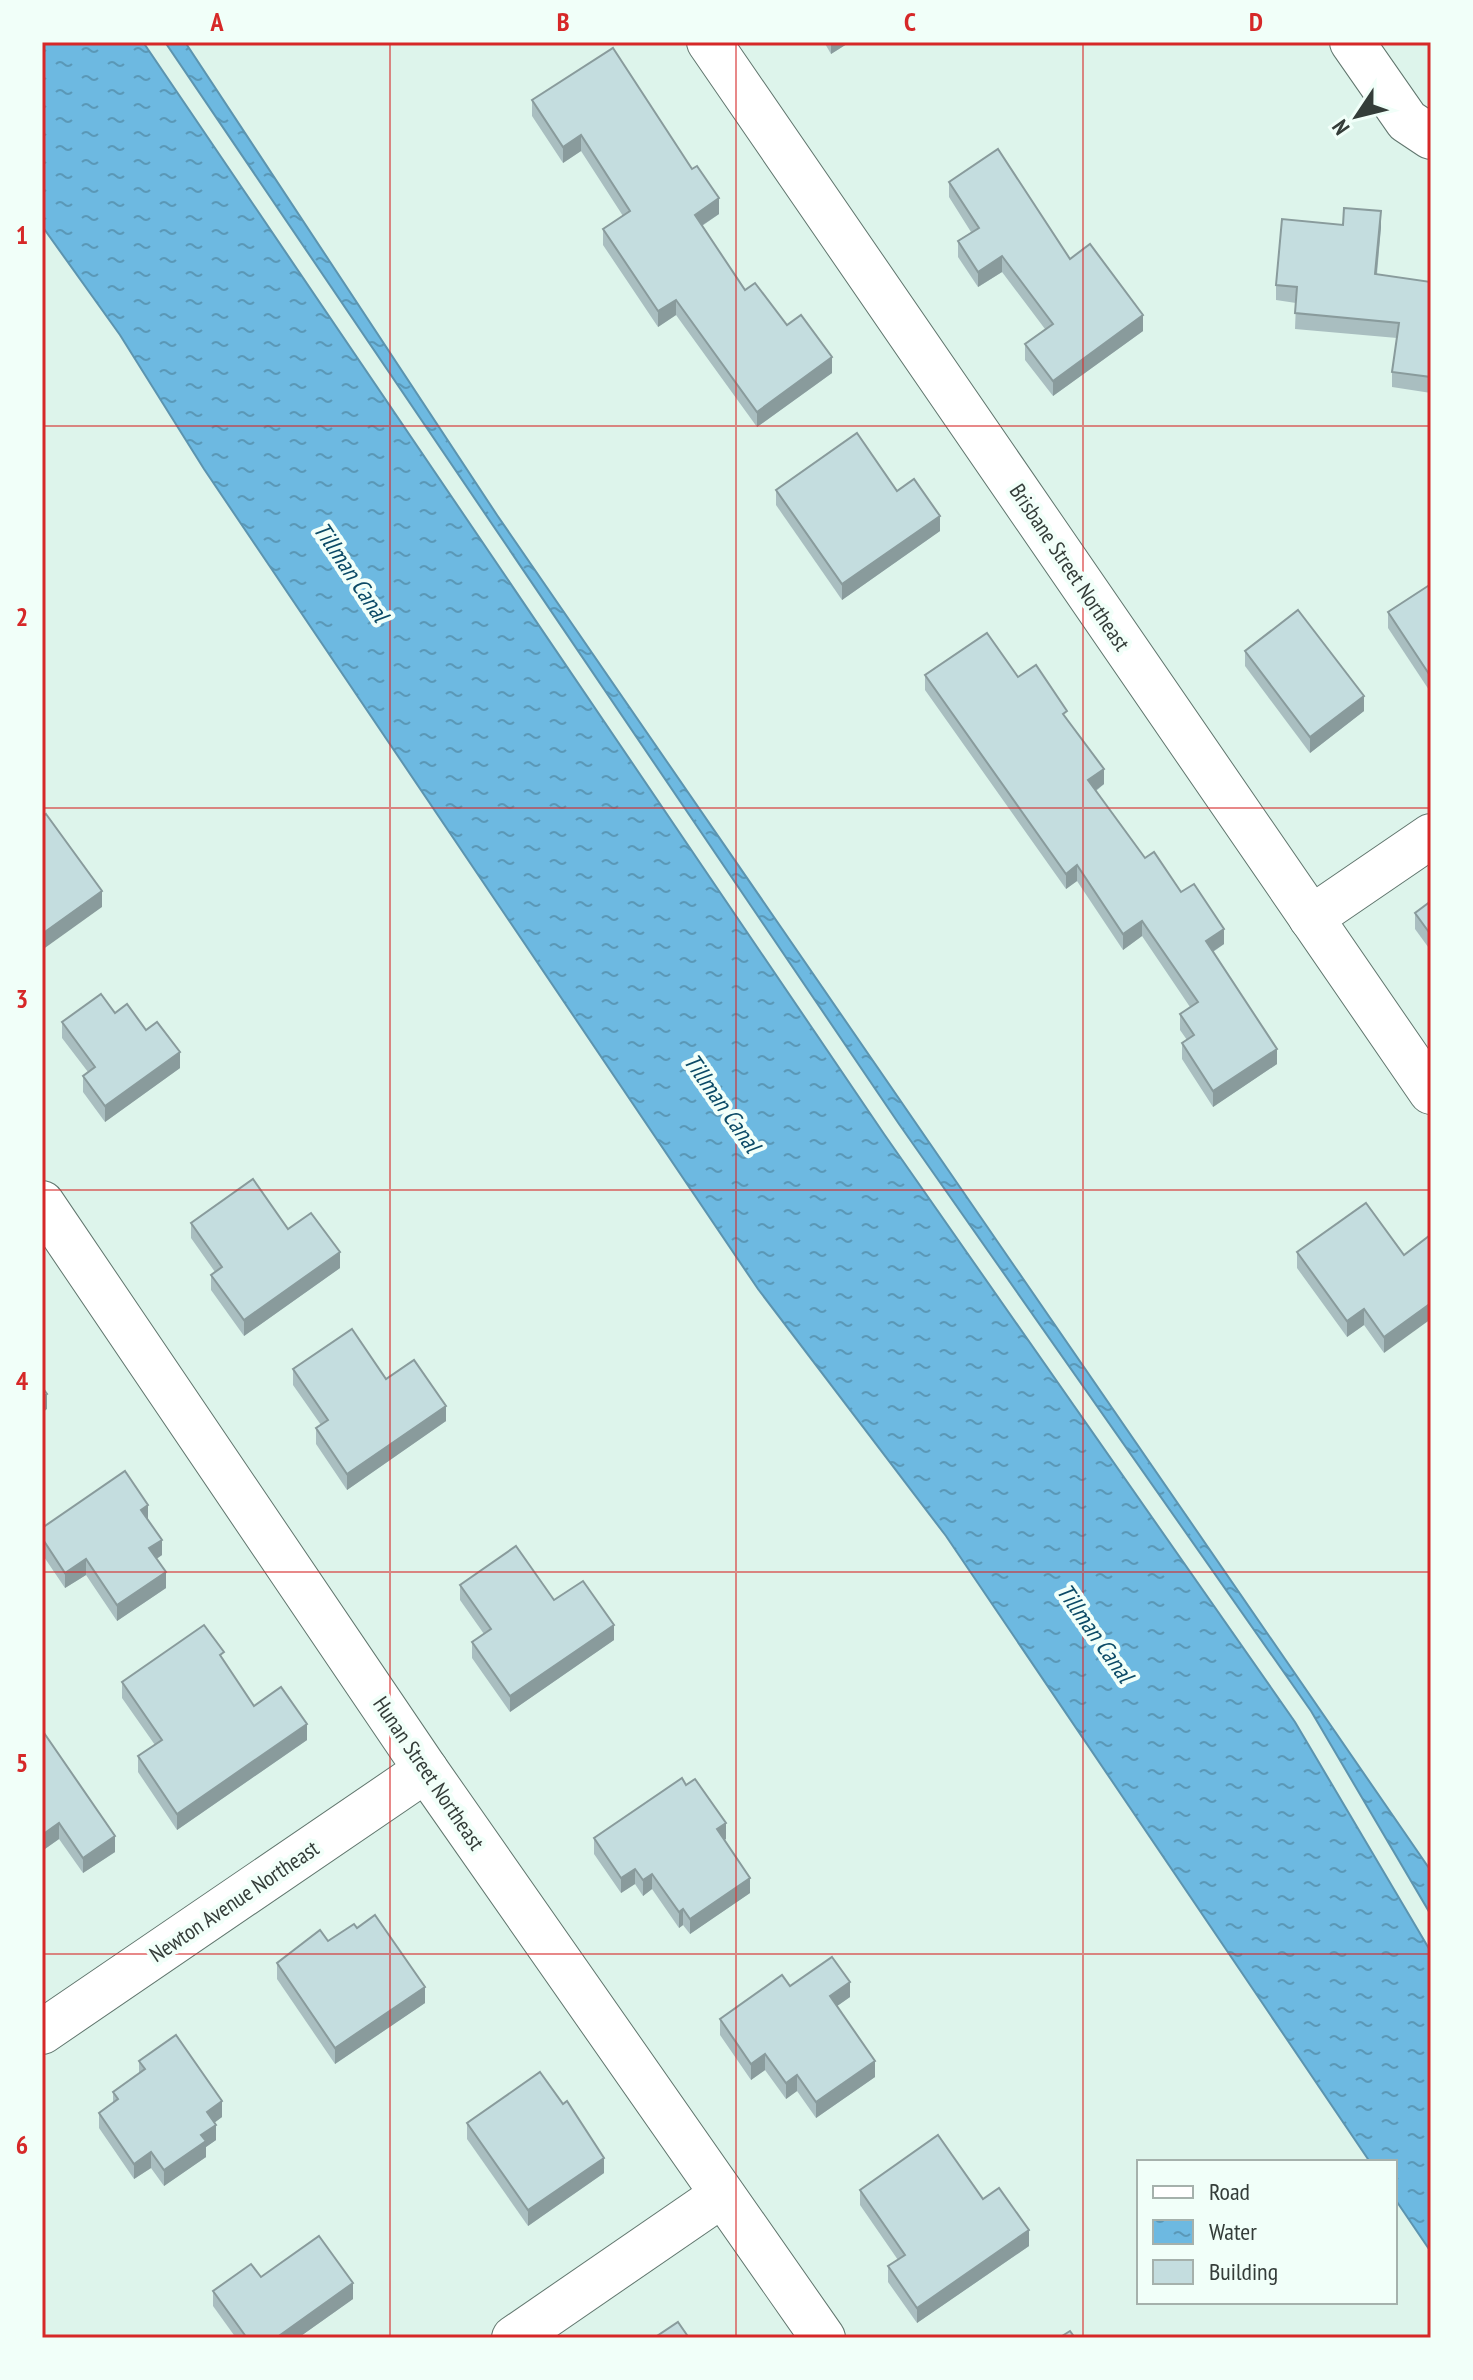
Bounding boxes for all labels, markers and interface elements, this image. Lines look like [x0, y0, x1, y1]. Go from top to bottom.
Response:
text: A [209, 5, 224, 38]
text: B [557, 5, 570, 38]
text: C [904, 5, 916, 38]
text: D [1249, 5, 1263, 38]
north arrow [1317, 76, 1397, 156]
text: N [1326, 115, 1355, 140]
text: 1 [16, 218, 28, 251]
street label: Brisbane Street Northeast [1004, 478, 1136, 656]
water label: Tillman Canal [307, 516, 397, 630]
text: 2 [16, 600, 28, 633]
text: 3 [16, 982, 28, 1015]
water label: Tillman Canal [677, 1047, 769, 1160]
text: 4 [16, 1364, 29, 1397]
water label: Tillman Canal [1050, 1577, 1142, 1690]
street label: Hunan Street Northeast [367, 1691, 491, 1855]
text: 5 [16, 1746, 28, 1779]
street label: Newton Avenue Northeast [144, 1834, 324, 1968]
text: 6 [16, 2128, 28, 2161]
legend [1137, 2160, 1397, 2304]
text: Road [1209, 2176, 1250, 2207]
text: Water [1209, 2216, 1257, 2247]
text: Building [1209, 2256, 1278, 2287]

